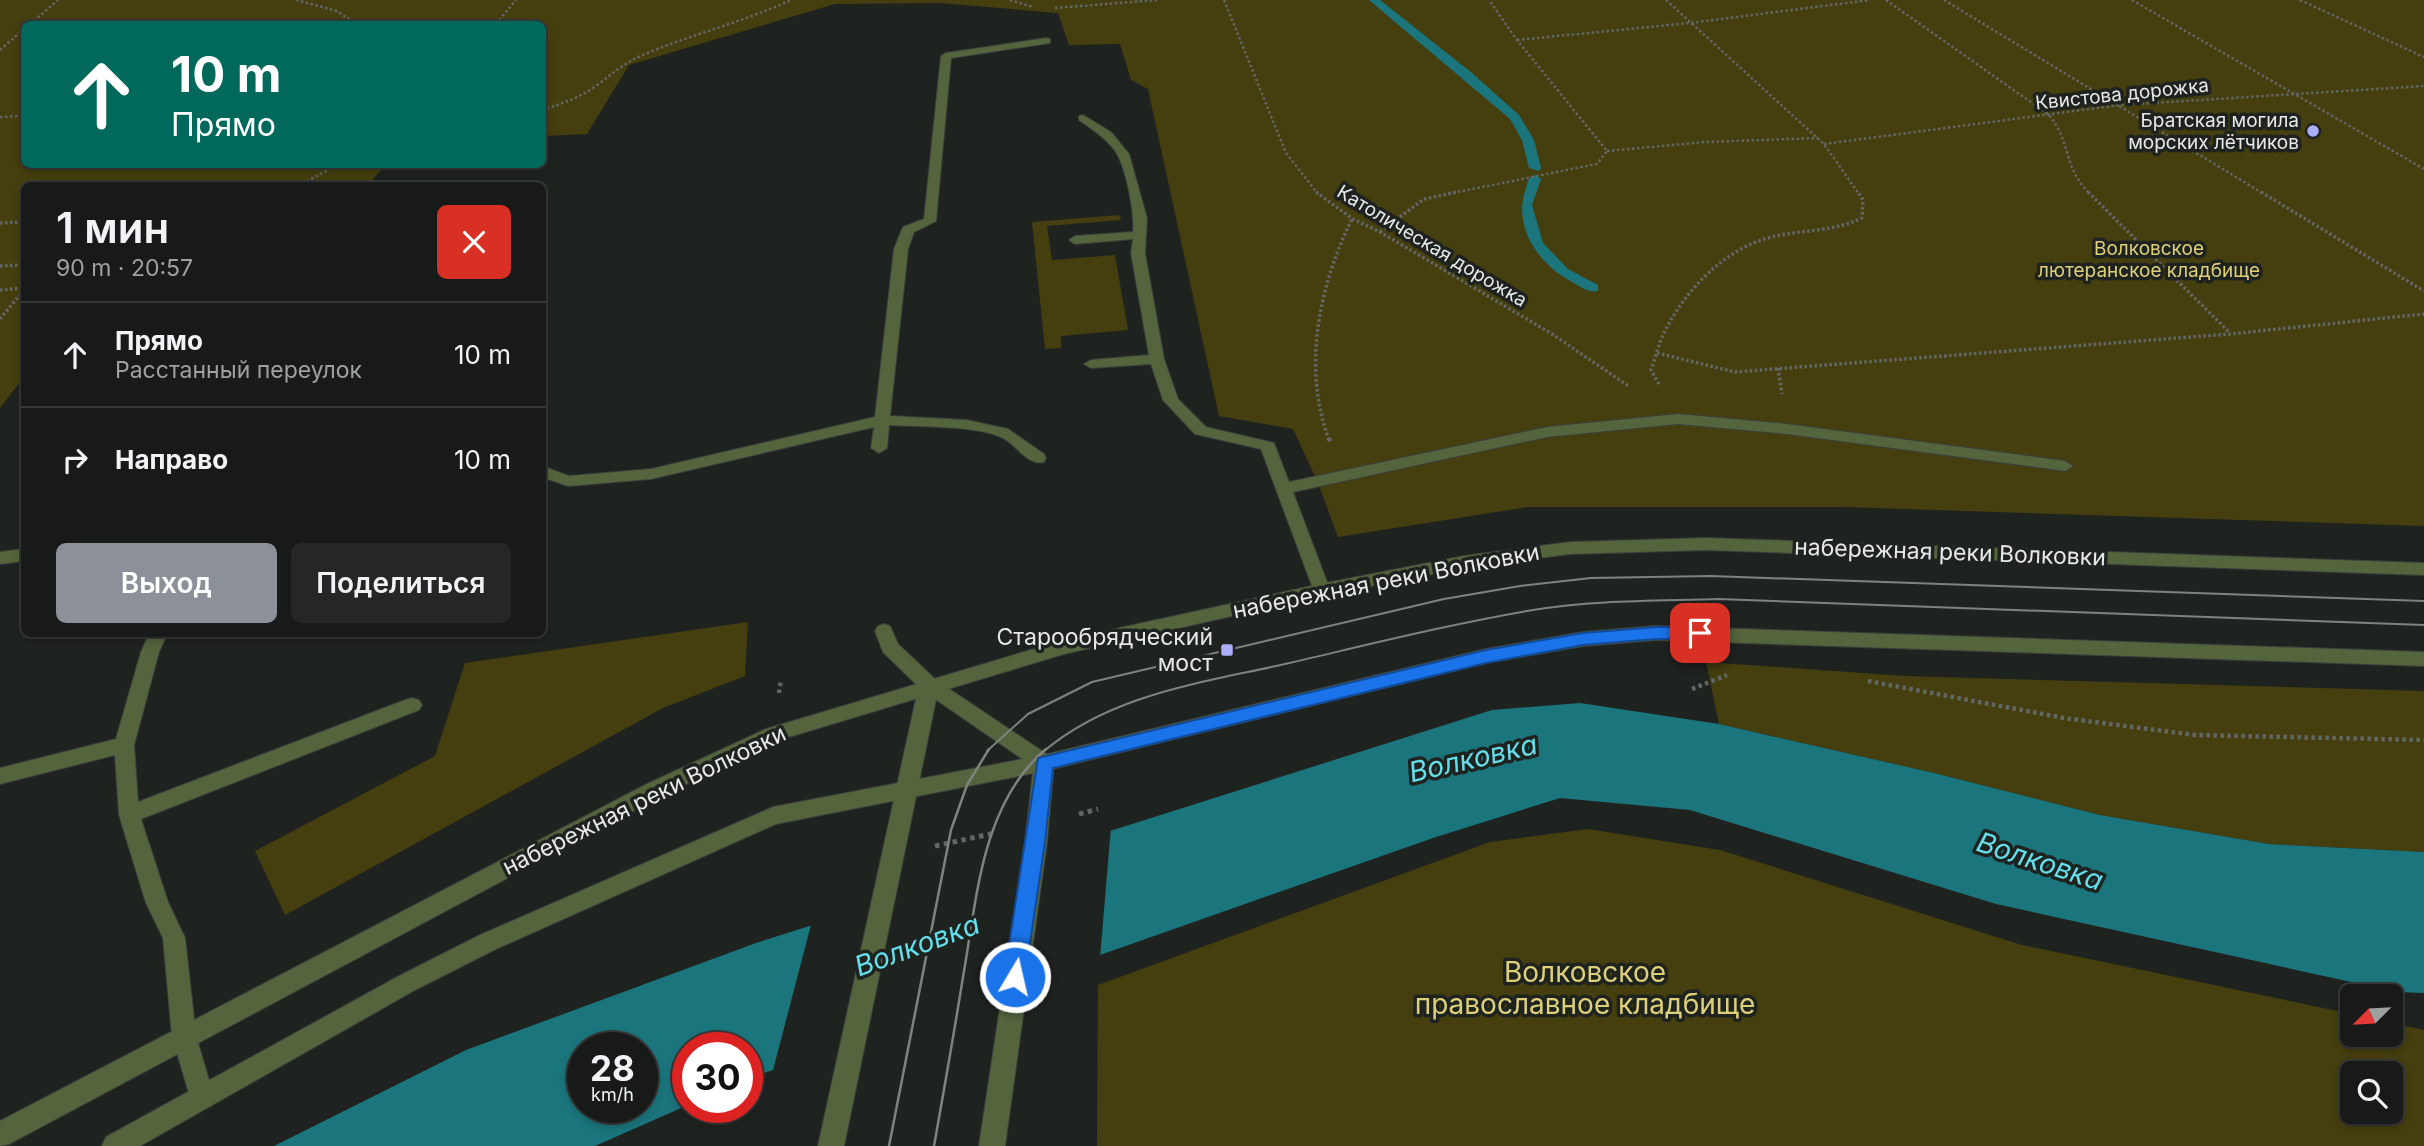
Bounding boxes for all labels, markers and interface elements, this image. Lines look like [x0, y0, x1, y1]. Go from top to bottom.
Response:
text: 10 m [171, 45, 282, 104]
icon: ahead [56, 49, 147, 140]
street label: Квистова дорожка [2034, 73, 2210, 115]
text: Прямо [171, 105, 276, 144]
place label: Братская могила морских лётчиков [2128, 109, 2299, 154]
marker: Братская могила морских лётчиков [2305, 123, 2321, 139]
street label: Католическая дорожка [1333, 180, 1531, 312]
text: 1 мин [56, 202, 169, 253]
button: close [437, 205, 511, 279]
park label: Волковское лютеранское кладбище [2038, 237, 2260, 282]
text: 90 m · 20:57 [56, 254, 193, 282]
text: Прямо [115, 325, 203, 356]
icon: ahead [56, 336, 94, 374]
text: 10 m [454, 339, 511, 370]
text: Расстанный переулок [115, 356, 362, 384]
icon: right [56, 441, 94, 479]
text: Направо [115, 444, 228, 475]
text: 10 m [454, 444, 511, 475]
street label: набережная реки Волковки [1794, 533, 2106, 571]
street label: набережная реки Волковки [1230, 538, 1542, 624]
button: Выход [56, 543, 277, 623]
button: Поделиться [291, 543, 511, 623]
pin [1670, 603, 1730, 663]
icon: arrive [1681, 614, 1719, 652]
place label: Старообрядческий мост [997, 623, 1213, 677]
marker: Старообрядческий мост [1219, 642, 1235, 658]
street label: набережная реки Волковки [498, 719, 790, 881]
water label: Волковка [1405, 727, 1541, 789]
water label: Волковка [1973, 825, 2107, 897]
water label: Волковка [850, 907, 984, 983]
position arrow [978, 940, 1052, 1014]
park label: Волковское православное кладбище [1415, 955, 1755, 1021]
north arrow [2340, 984, 2403, 1046]
map controls [2340, 984, 2403, 1124]
speed limit sign: 30 [672, 1032, 763, 1123]
text: 28 [590, 1047, 635, 1089]
button: search [2340, 1061, 2403, 1124]
text: km/h [591, 1084, 634, 1105]

